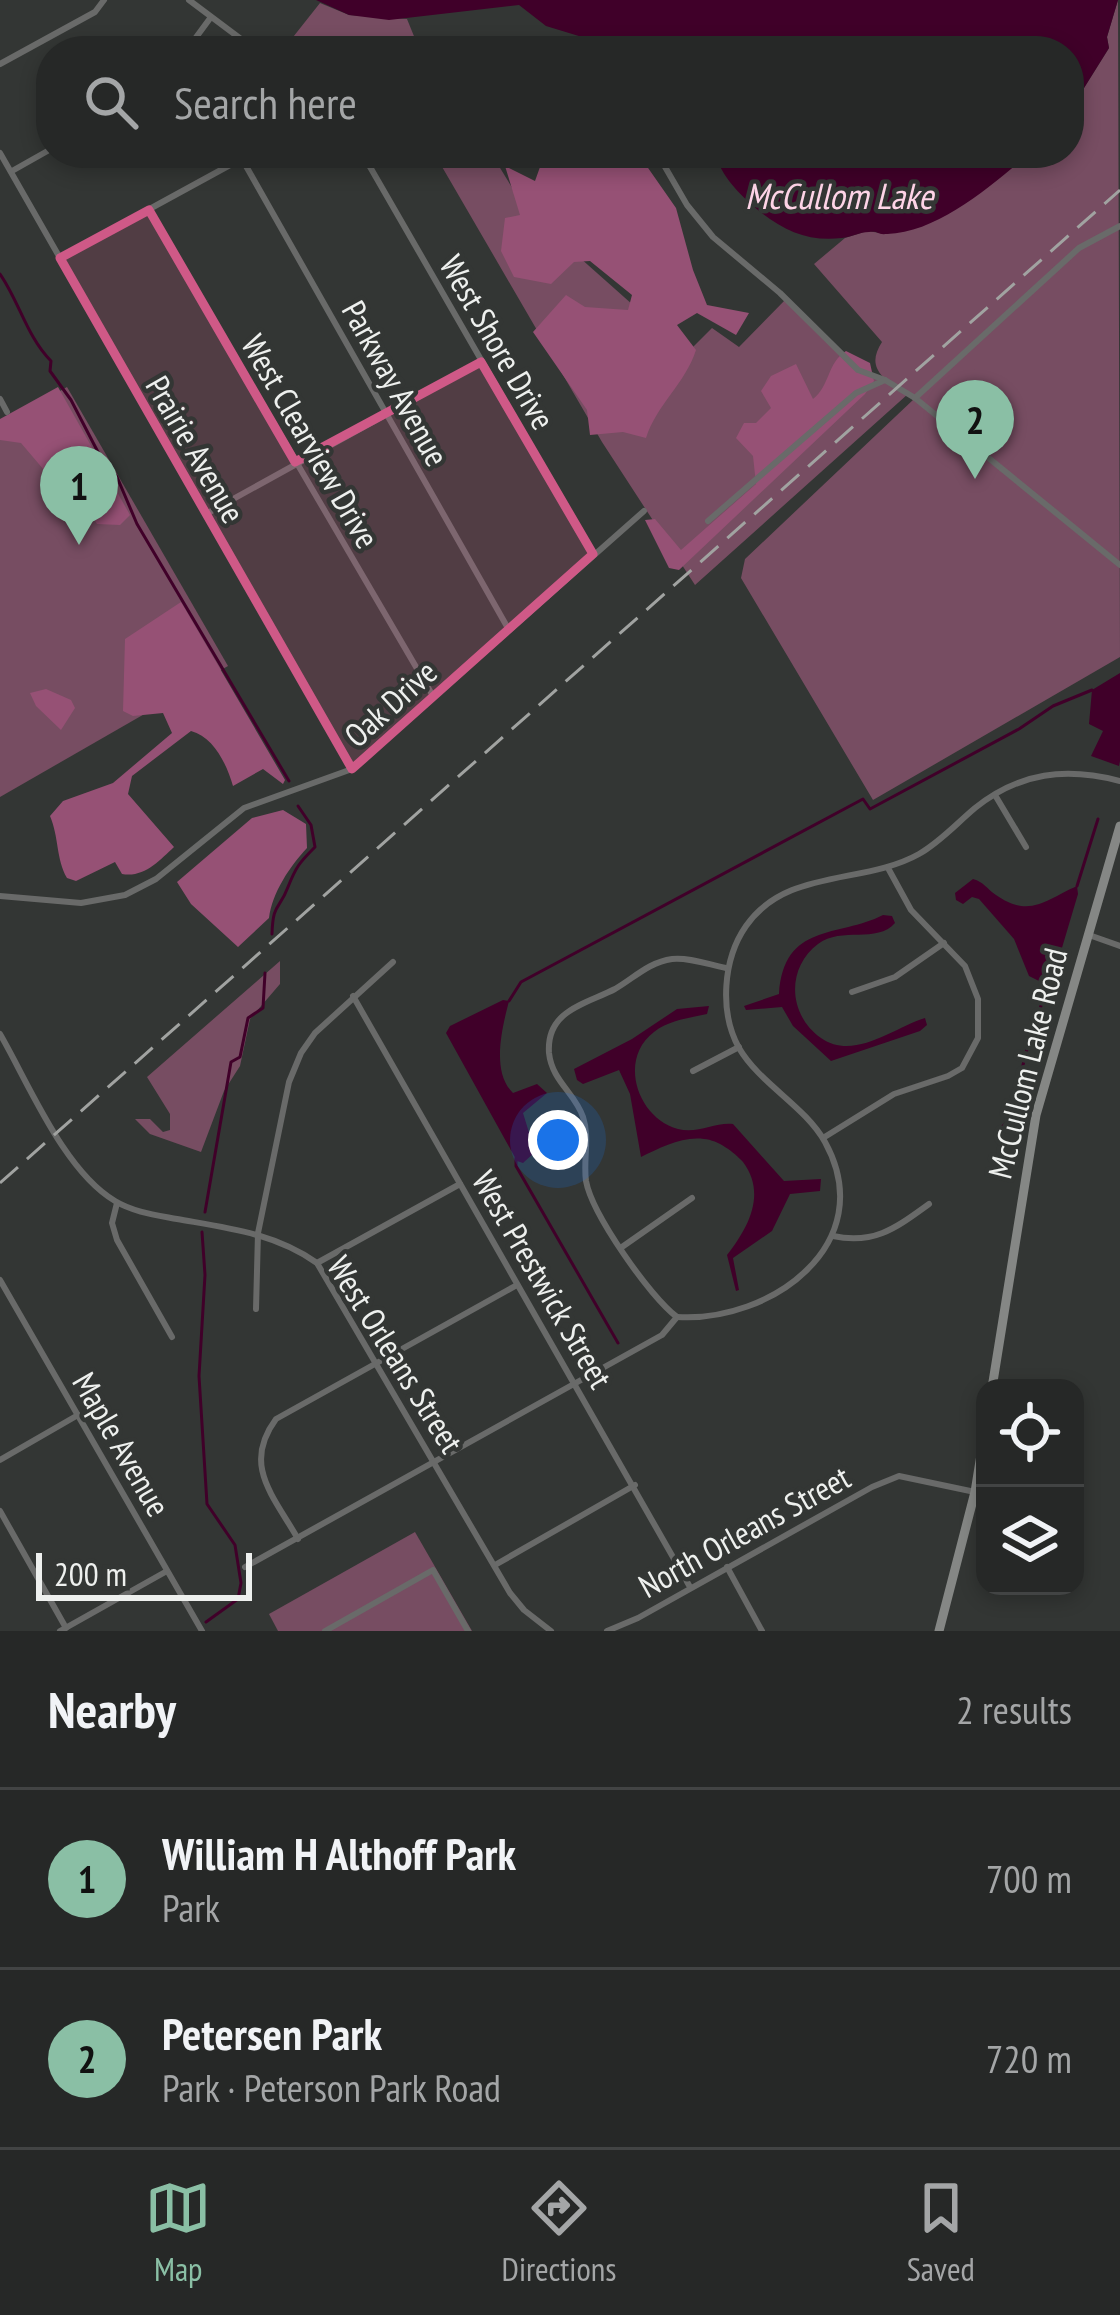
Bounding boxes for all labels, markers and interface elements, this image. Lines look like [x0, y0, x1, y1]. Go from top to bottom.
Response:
search box [36, 36, 1084, 168]
icon: search [78, 69, 144, 135]
text: Search here [174, 73, 357, 131]
water label: McCullom Lake [745, 172, 935, 219]
street label: West Shore Drive [431, 247, 565, 437]
street label: Parkway Avenue [333, 293, 459, 473]
street label: West Clearview Drive [232, 326, 390, 556]
street label: Prairie Avenue [137, 368, 255, 530]
pin: 2 [936, 380, 1014, 479]
pin: 1 [40, 446, 118, 545]
street label: Oak Drive [335, 650, 445, 756]
street label: McCullom Lake Road [978, 943, 1076, 1183]
your location [528, 1110, 588, 1170]
street label: West Prestwick Street [463, 1162, 623, 1396]
street label: West Orleans Street [318, 1247, 474, 1461]
street label: Maple Avenue [64, 1364, 180, 1524]
map controls [976, 1379, 1084, 1595]
button: locate [976, 1379, 1084, 1487]
street label: North Orleans Street [631, 1455, 857, 1607]
button: layers [976, 1487, 1084, 1595]
scale bar [36, 1547, 252, 1600]
text: 200 m [54, 1552, 127, 1595]
text: Nearby [48, 1676, 176, 1742]
text: 2 results [956, 1684, 1072, 1735]
text: William H Althoff Park [162, 1824, 516, 1882]
text: 1 [78, 1853, 96, 1904]
text: 700 m [986, 1853, 1072, 1904]
text: Park [162, 1882, 220, 1933]
text: Petersen Park [162, 2004, 382, 2062]
text: 2 [78, 2033, 96, 2084]
text: 720 m [986, 2033, 1072, 2084]
text: Park · Peterson Park Road [162, 2062, 501, 2113]
tab: Map [145, 2175, 211, 2290]
tab: Directions [502, 2175, 616, 2290]
tab: Saved [907, 2175, 975, 2290]

